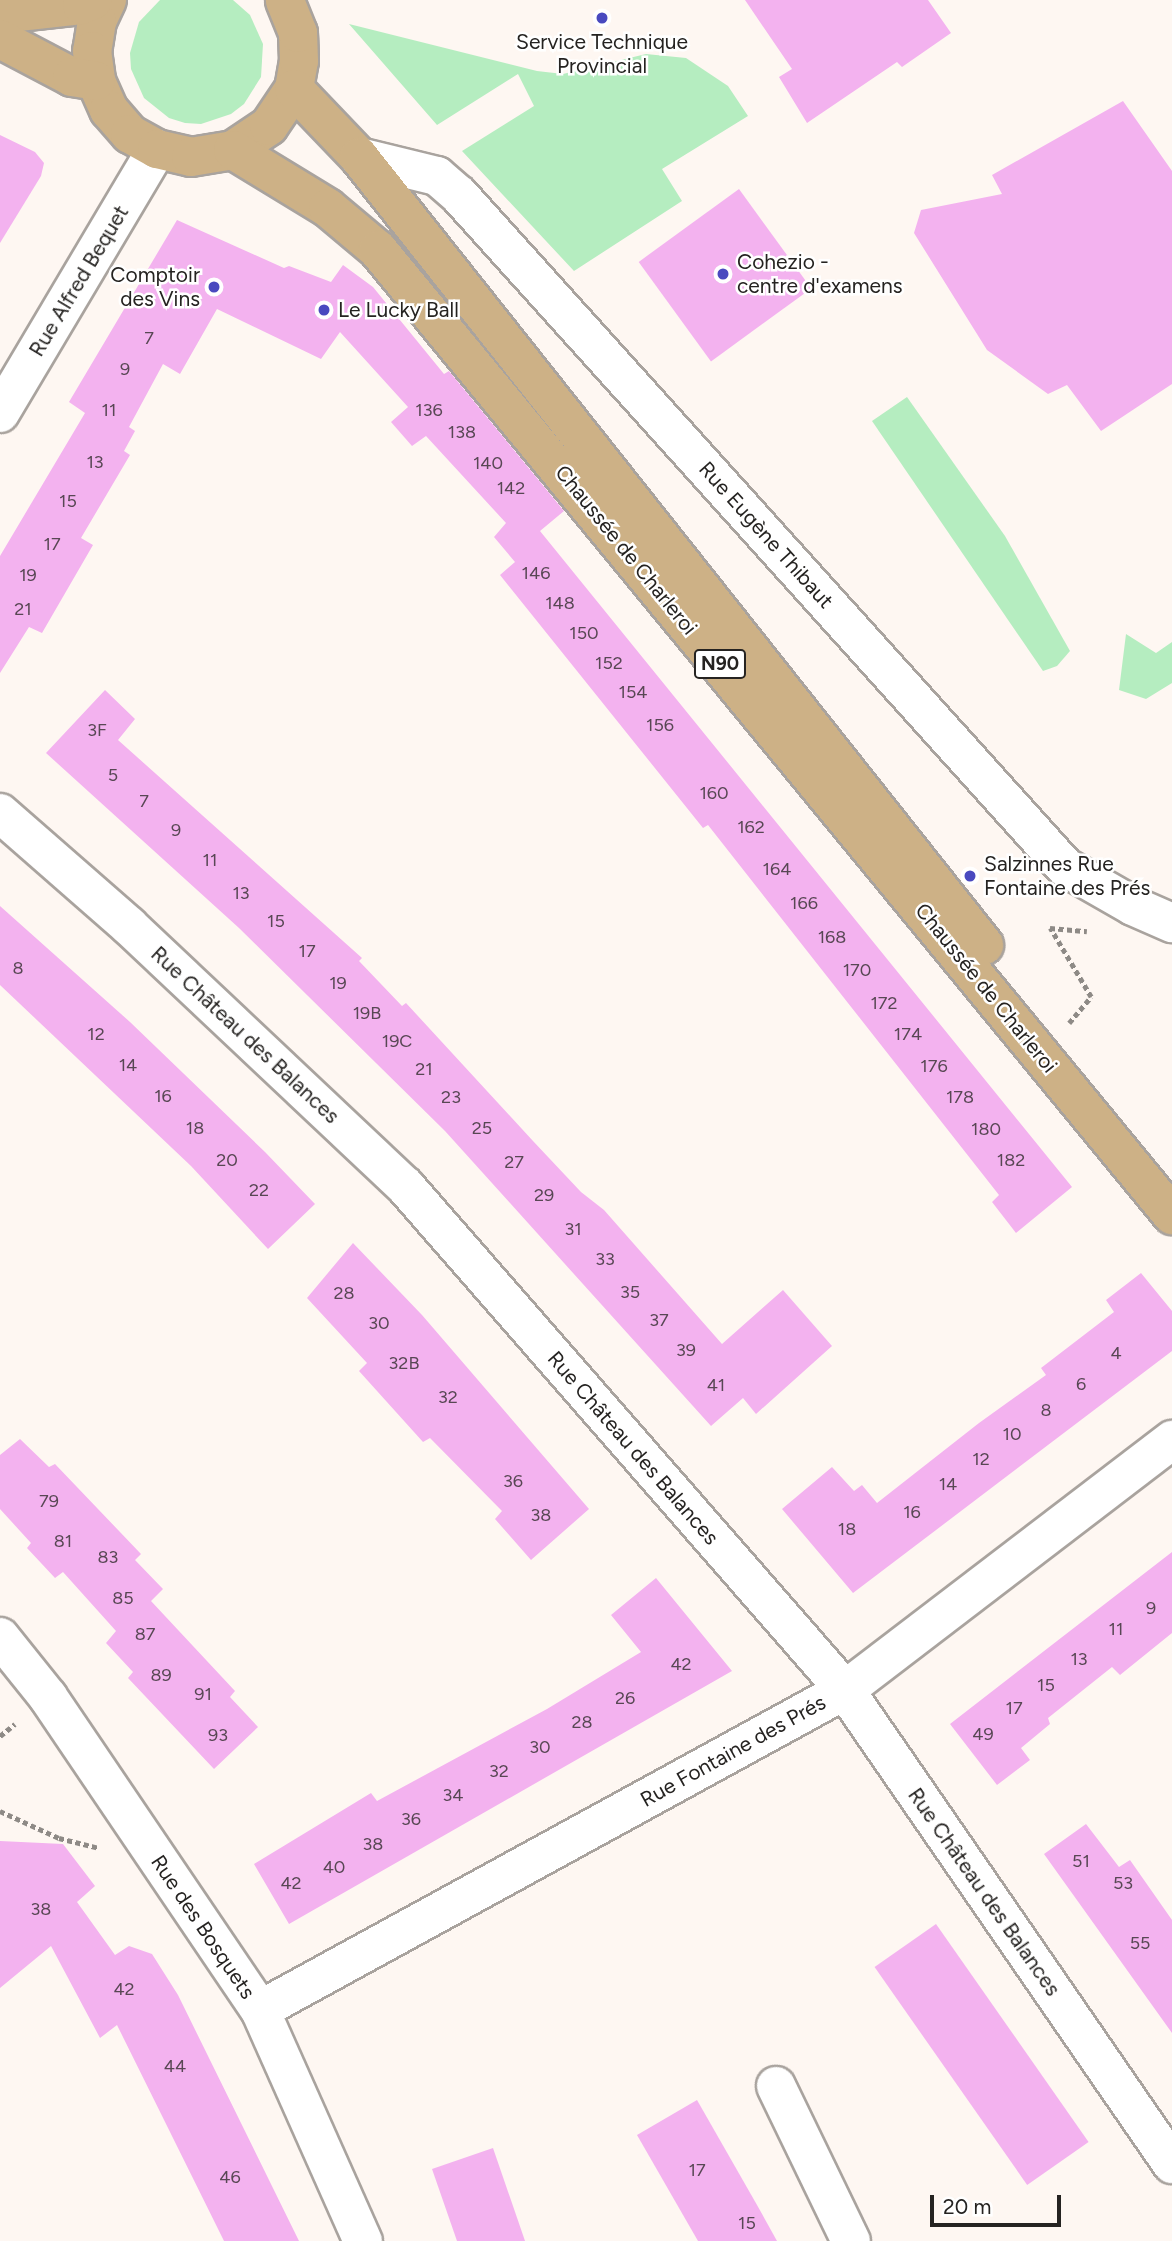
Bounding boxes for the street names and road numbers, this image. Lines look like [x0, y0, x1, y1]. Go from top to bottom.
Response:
street label: Rue Alfred Bequet [24, 201, 134, 361]
street label: Rue Eugène Thibaut [694, 456, 838, 614]
street label: Chaussée de Charleroi [550, 460, 702, 640]
road number: N90 [694, 649, 746, 680]
street label: Chaussée de Charleroi [910, 898, 1062, 1078]
street label: Rue Château des Balances [146, 941, 344, 1129]
street label: Rue Château des Balances [542, 1346, 724, 1550]
street label: Rue Fontaine des Prés [636, 1690, 830, 1812]
street label: Rue Château des Balances [903, 1783, 1065, 2001]
street label: Rue des Bosquets [146, 1850, 260, 2004]

